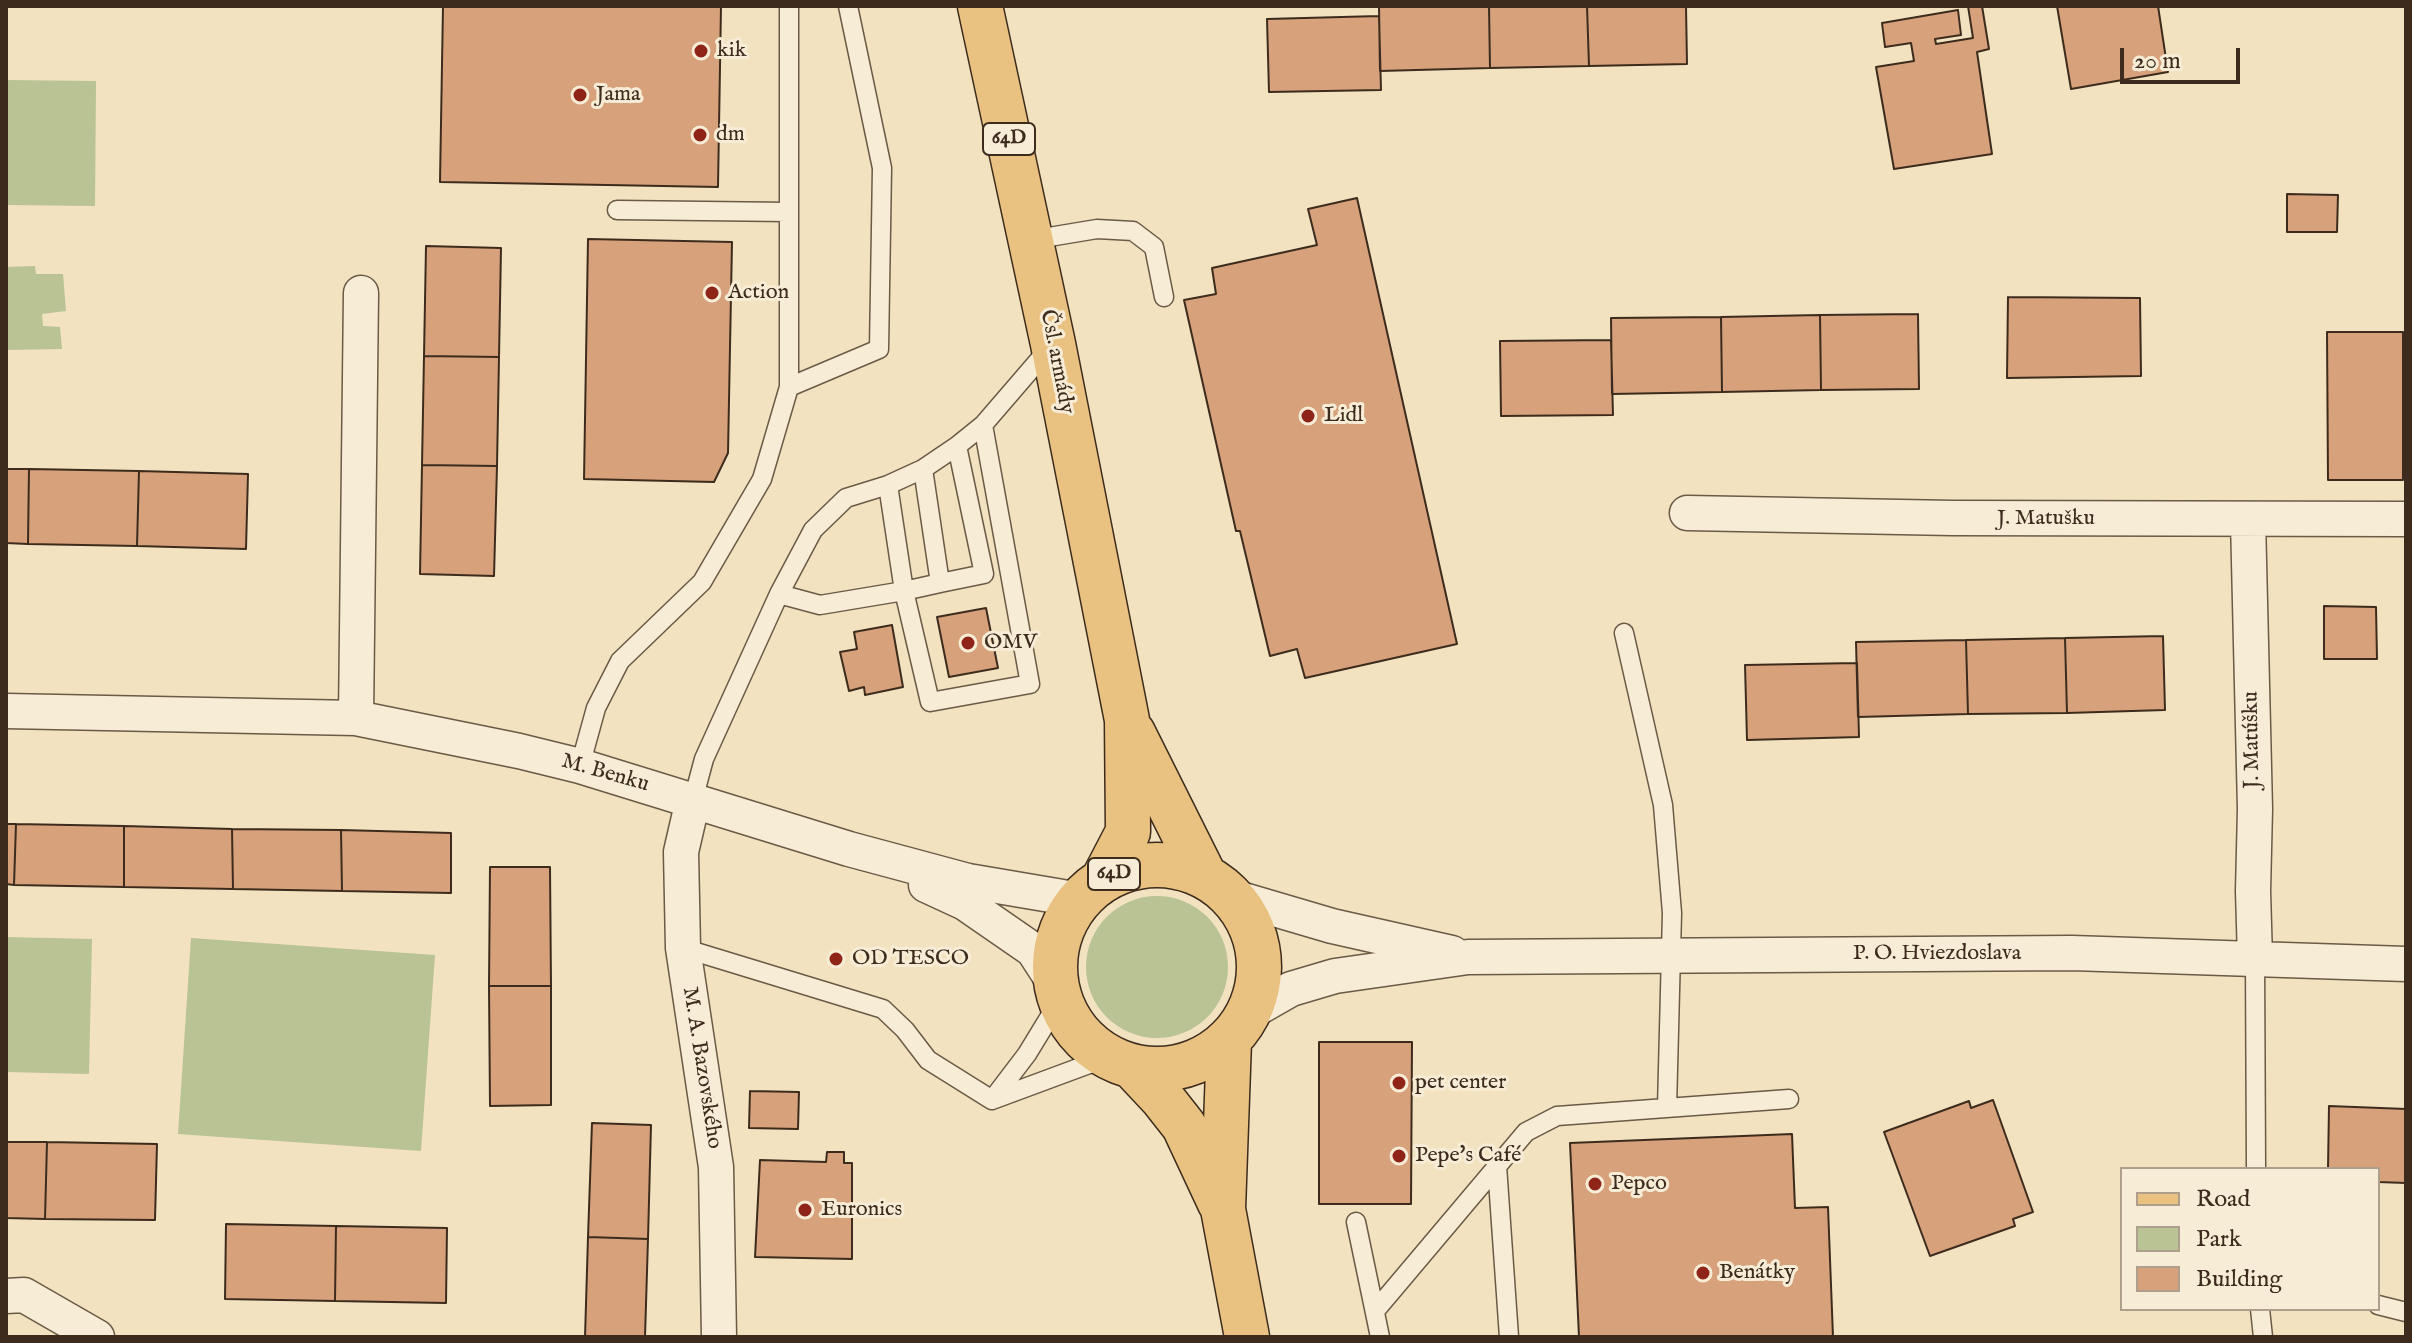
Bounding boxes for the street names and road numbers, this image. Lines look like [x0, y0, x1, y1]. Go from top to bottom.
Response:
road number: 64D [983, 123, 1035, 155]
street label: Čsl. armády [1033, 308, 1079, 416]
street label: J. Matušku [1997, 506, 2095, 532]
street label: J. Matúšku [2239, 691, 2267, 789]
street label: M. Benku [558, 749, 652, 799]
road number: 64D [1088, 858, 1140, 890]
street label: P. O. Hviezdoslava [1853, 941, 2021, 967]
street label: M. A. Bazovského [675, 985, 727, 1151]

